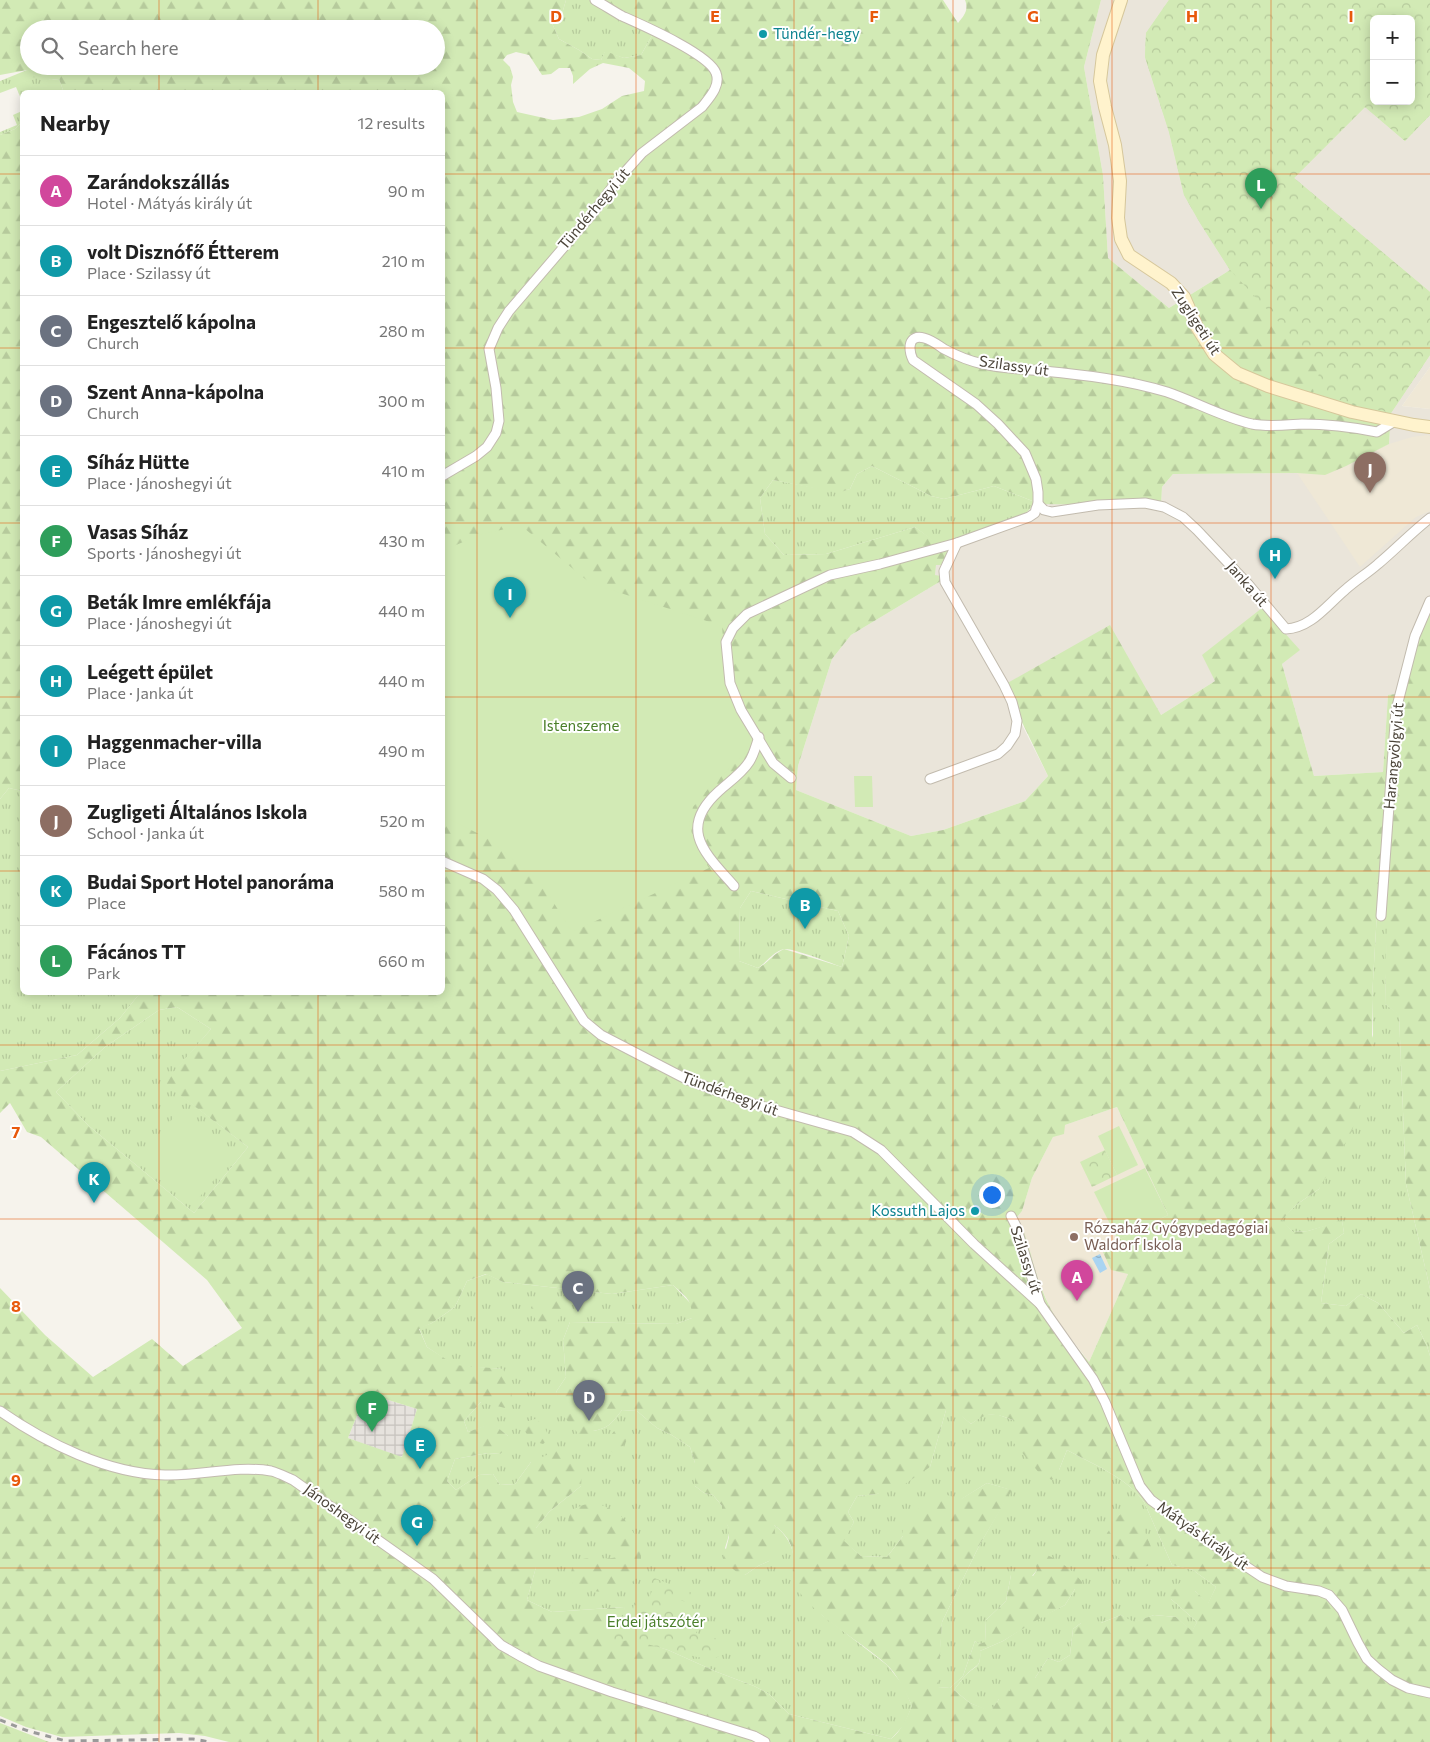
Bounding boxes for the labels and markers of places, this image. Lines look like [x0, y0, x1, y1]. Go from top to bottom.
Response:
place label: Tündér-hegy [773, 24, 860, 42]
marker: Tündér-hegy [757, 28, 769, 40]
pin: L [1245, 168, 1277, 209]
pin: J [1354, 452, 1386, 493]
pin: H [1259, 538, 1291, 579]
pin: I [494, 577, 526, 618]
pin: B [789, 888, 821, 929]
pin: K [78, 1162, 110, 1203]
place label: Kossuth Lajos [871, 1201, 965, 1219]
marker: Kossuth Lajos [969, 1205, 981, 1217]
place label: Rózsaház Gyógypedagógiai Waldorf Iskola [1084, 1218, 1268, 1253]
marker: Rózsaház Gyógypedagógiai Waldorf Iskola [1068, 1231, 1080, 1243]
pin: A [1061, 1260, 1093, 1301]
pin: C [562, 1271, 594, 1312]
pin: D [573, 1380, 605, 1421]
pin: F [356, 1391, 388, 1432]
pin: E [404, 1428, 436, 1469]
pin: G [401, 1505, 433, 1546]

